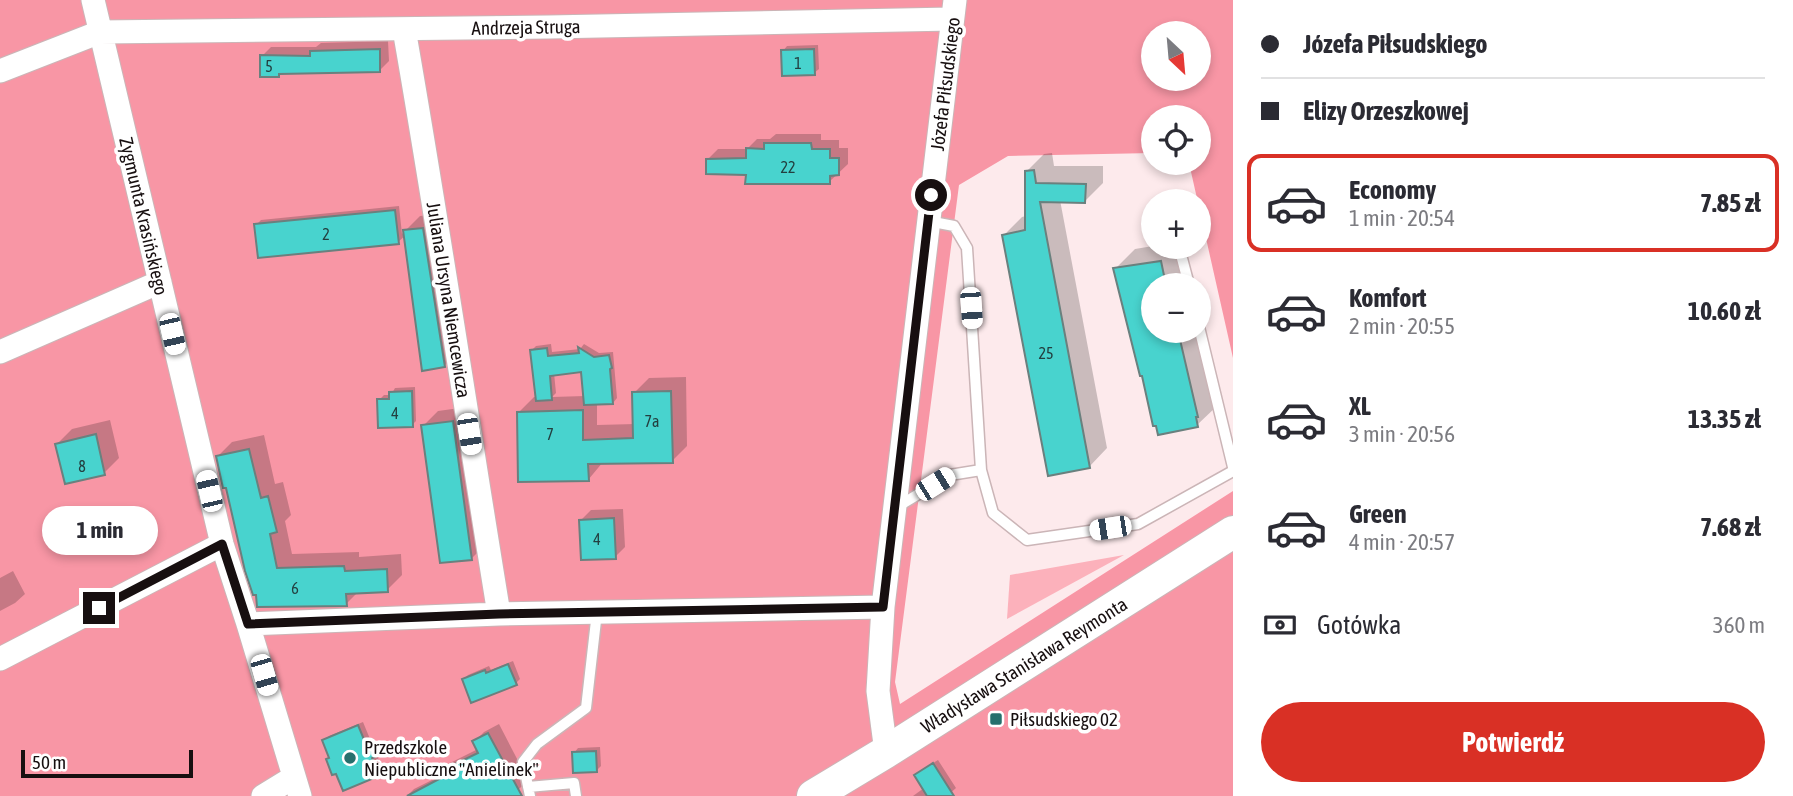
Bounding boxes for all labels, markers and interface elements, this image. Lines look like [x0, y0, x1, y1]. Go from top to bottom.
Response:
street label: Andrzeja Struga [471, 15, 581, 39]
street label: Józefa Piłsudskiego [926, 16, 964, 152]
north arrow [1141, 21, 1211, 91]
map controls [1141, 21, 1211, 343]
text: Józefa Piłsudskiego [1303, 29, 1488, 59]
house number: 1 [794, 54, 802, 72]
house number: 5 [265, 57, 273, 75]
text: Elizy Orzeszkowej [1303, 96, 1469, 126]
button: locate [1141, 105, 1211, 175]
street label: Zygmunta Krasińskiego [115, 135, 173, 297]
house number: 22 [780, 158, 796, 176]
icon: car [1265, 172, 1328, 235]
text: Economy [1349, 175, 1436, 205]
route start [915, 179, 947, 211]
text: 7.85 zł [1700, 188, 1761, 218]
button: + [1141, 189, 1211, 259]
street label: Juliana Ursyna Niemcewicza [423, 201, 475, 399]
text: 1 min · 20:54 [1349, 205, 1455, 231]
house number: 2 [322, 225, 330, 243]
button: − [1141, 273, 1211, 343]
icon: car [1265, 280, 1328, 343]
text: Komfort [1349, 283, 1426, 313]
car [960, 286, 983, 330]
text: 10.60 zł [1688, 296, 1761, 326]
car [158, 311, 187, 357]
text: 2 min · 20:55 [1349, 313, 1455, 339]
house number: 25 [1038, 344, 1054, 362]
icon: car [1265, 388, 1328, 451]
text: XL [1349, 391, 1371, 421]
house number: 4 [391, 404, 399, 422]
text: 13.35 zł [1688, 404, 1761, 434]
car [456, 412, 483, 456]
house number: 7a [645, 412, 659, 430]
text: 3 min · 20:56 [1349, 421, 1455, 447]
house number: 7 [546, 425, 554, 443]
house number: 8 [78, 457, 86, 475]
car [912, 464, 959, 504]
car [195, 468, 224, 514]
icon: car [1265, 496, 1328, 559]
text: Green [1349, 499, 1407, 529]
callout: 1 min [41, 506, 157, 556]
text: 7.68 zł [1700, 512, 1761, 542]
car [1088, 514, 1133, 542]
text: 1 min [77, 517, 123, 543]
text: 4 min · 20:57 [1349, 529, 1455, 555]
house number: 4 [593, 530, 601, 548]
house number: 6 [291, 579, 299, 597]
route end [83, 592, 115, 624]
street label: Władysława Stanisława Reymonta [917, 592, 1131, 738]
icon: cash [1261, 606, 1299, 644]
text: Gotówka [1317, 610, 1401, 640]
text: 360 m [1713, 612, 1765, 638]
car [249, 652, 280, 698]
button: Potwierdź [1261, 702, 1765, 782]
place label: Piłsudskiego 02 [1010, 708, 1118, 730]
marker: Piłsudskiego 02 [988, 711, 1004, 727]
place label: Przedszkole Niepubliczne "Anielinek" [364, 736, 539, 780]
scale bar [21, 747, 192, 779]
marker: Przedszkole Niepubliczne "Anielinek" [342, 750, 358, 766]
text: 50 m [32, 751, 66, 773]

